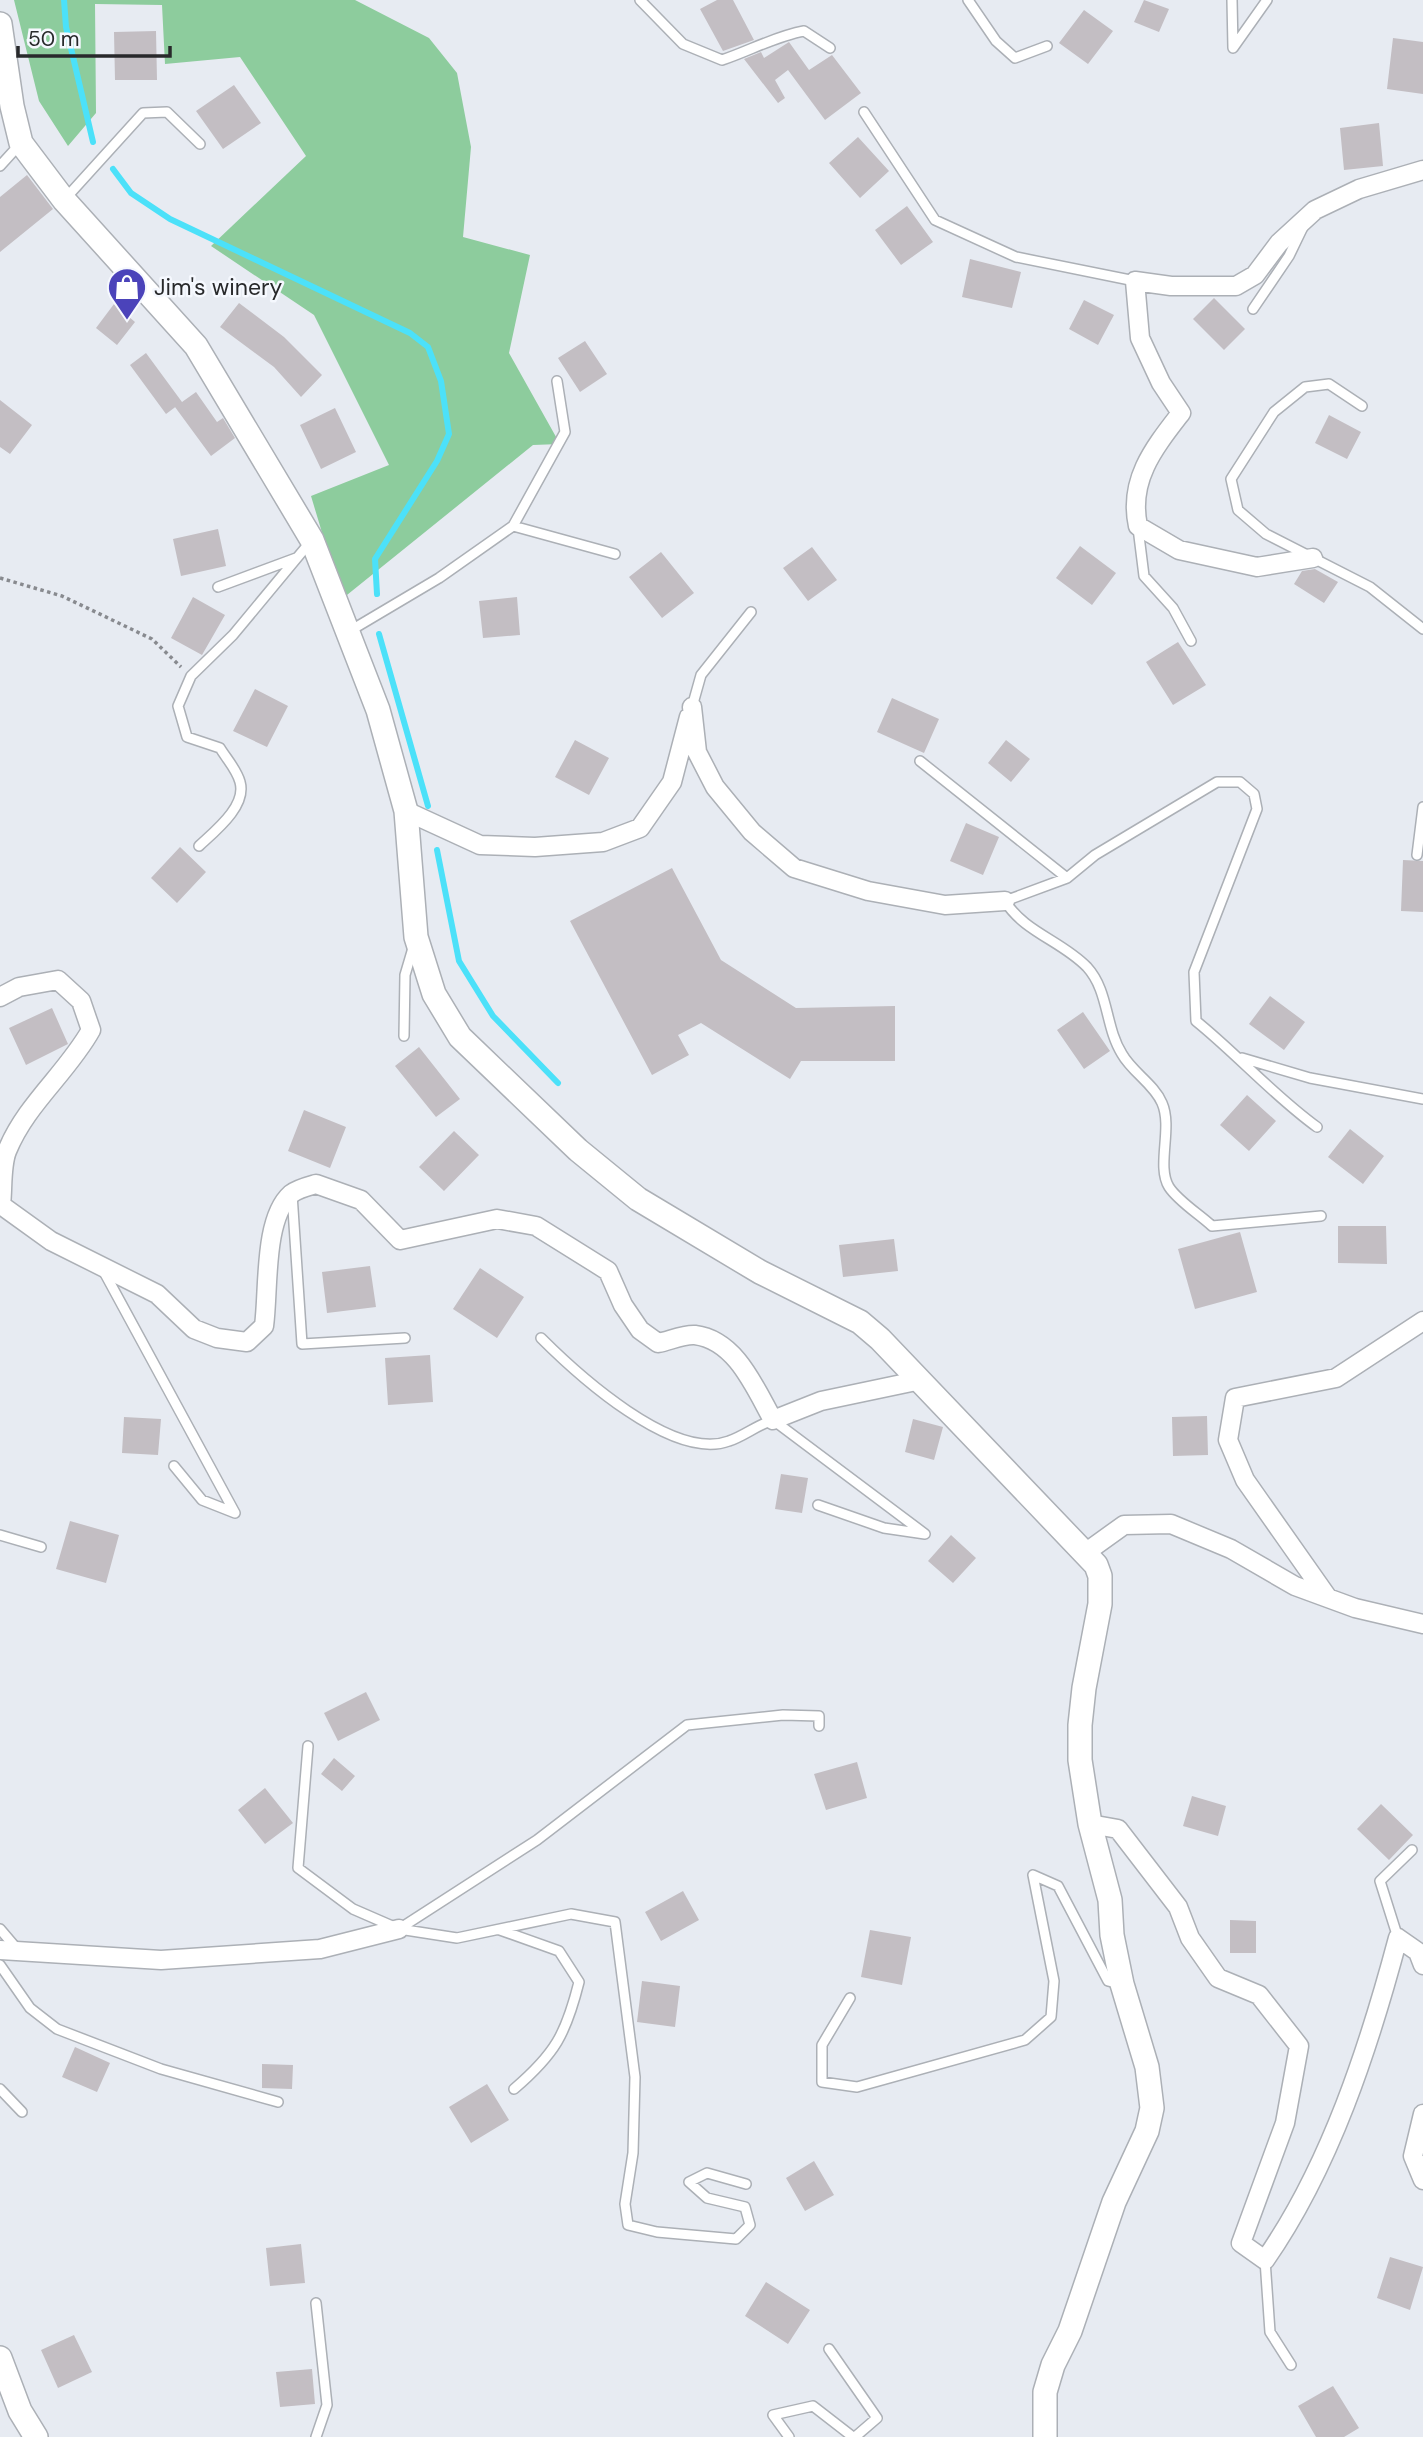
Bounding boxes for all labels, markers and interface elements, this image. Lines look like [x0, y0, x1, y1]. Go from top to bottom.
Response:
scale bar [18, 14, 170, 58]
text: 50 m [28, 25, 79, 53]
shop icon: Jim's winery [106, 266, 148, 321]
place label: Jim's winery [154, 272, 283, 302]

